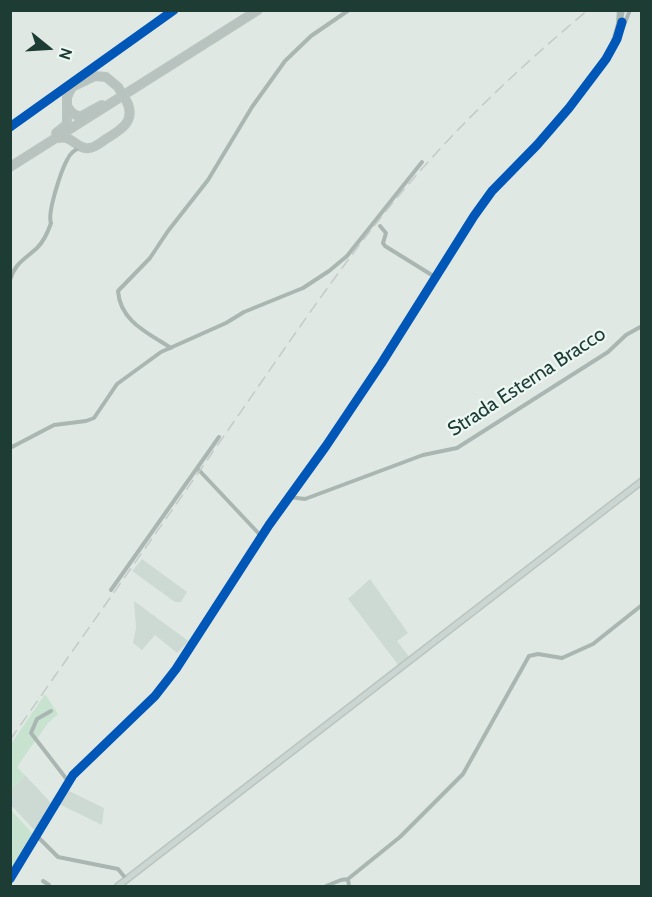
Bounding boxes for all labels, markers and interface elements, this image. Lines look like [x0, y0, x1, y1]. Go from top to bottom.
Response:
north arrow [18, 18, 78, 78]
text: N [55, 45, 76, 62]
street label: Strada Esterna Bracco [444, 322, 610, 442]

